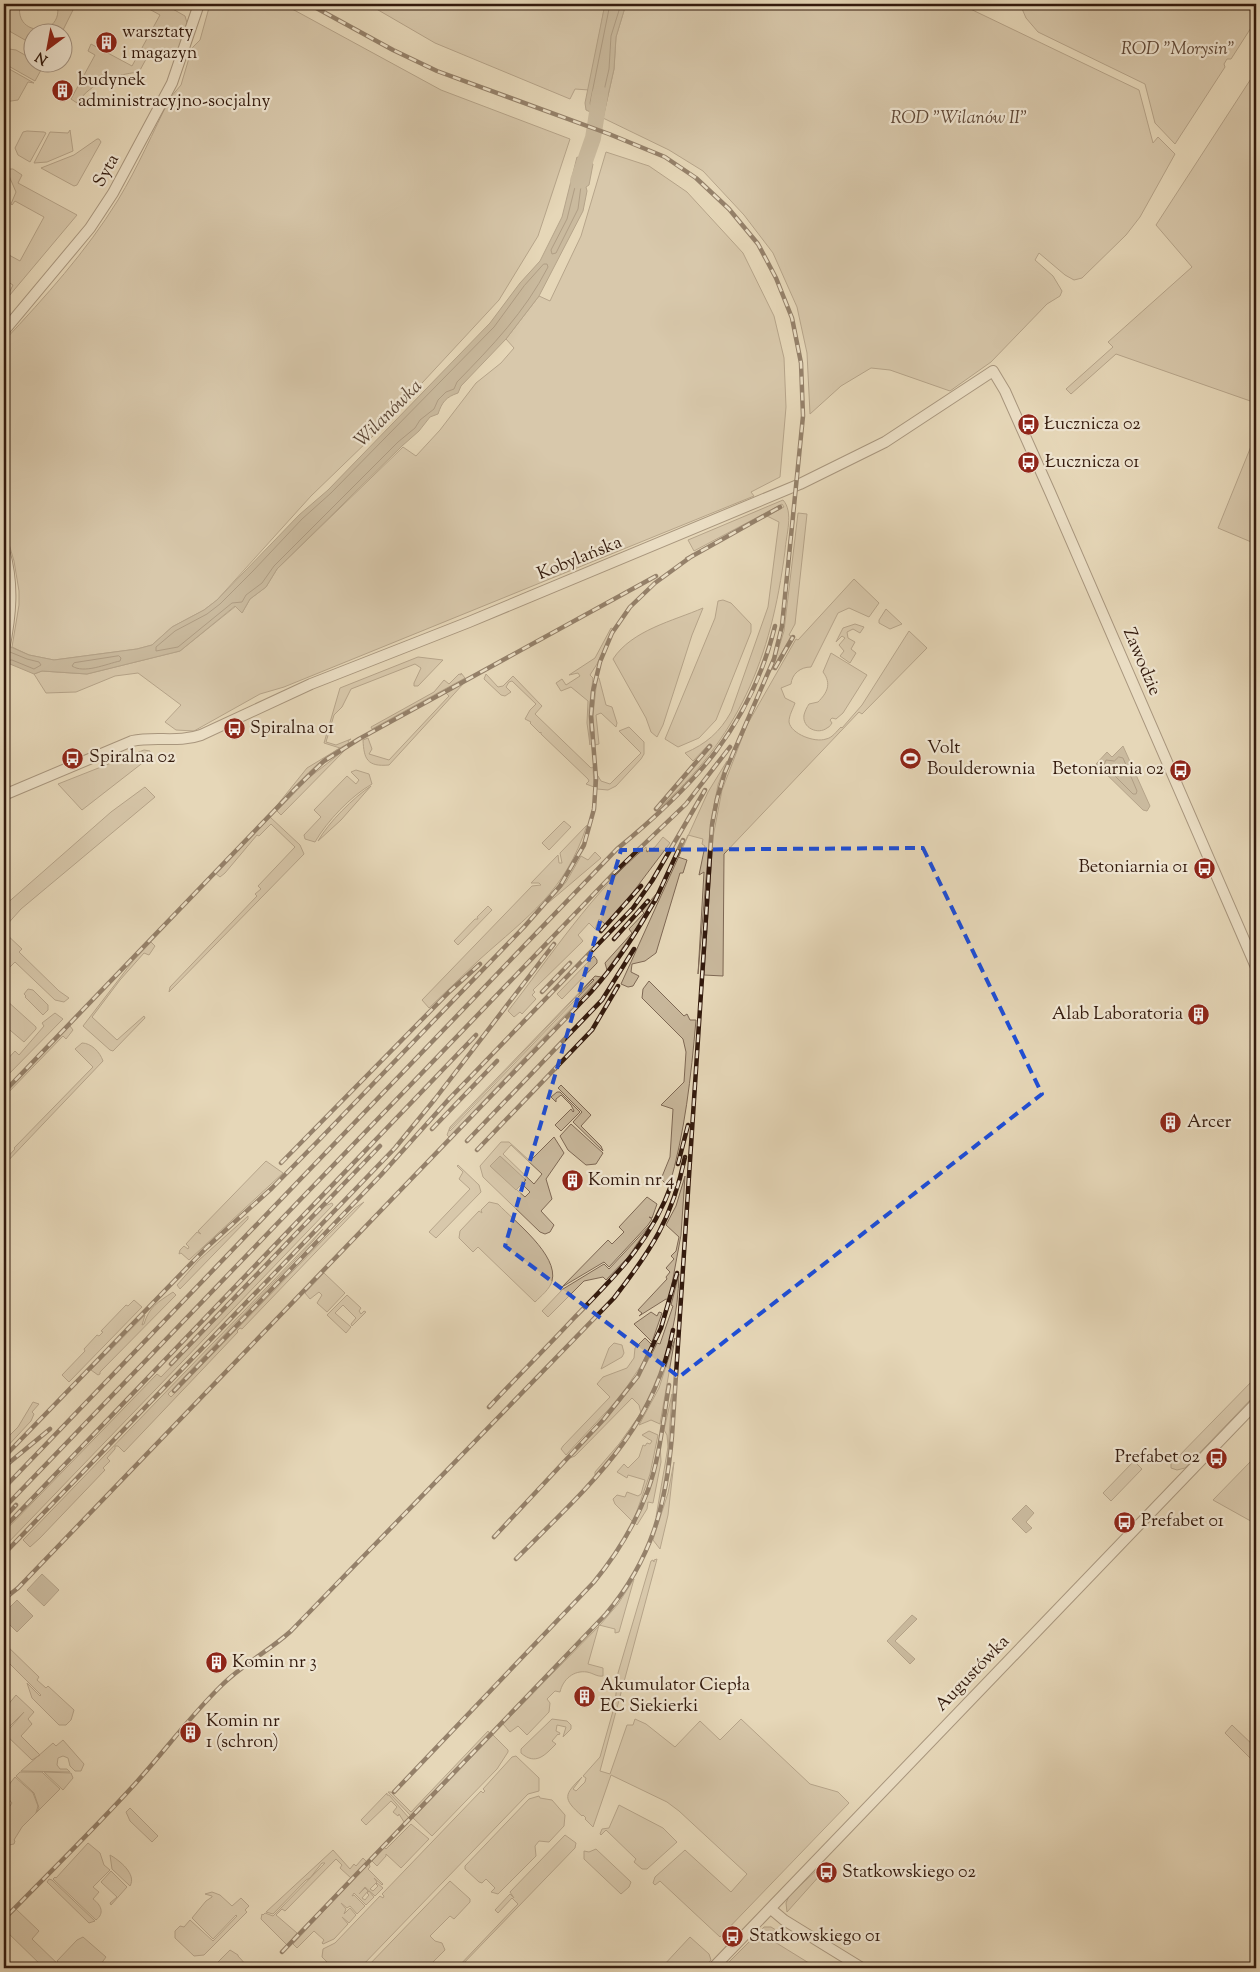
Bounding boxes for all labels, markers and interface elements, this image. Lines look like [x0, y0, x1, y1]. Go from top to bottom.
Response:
place label: warsztaty i magazyn [122, 20, 198, 67]
north arrow [22, 22, 72, 72]
building icon: warsztaty i magazyn [94, 31, 118, 55]
park label: ROD "Morysin" [1121, 37, 1235, 63]
text: N [32, 46, 52, 69]
place label: budynek administracyjno-socjalny [78, 68, 270, 115]
building icon: budynek administracyjno-socjalny [50, 79, 74, 103]
park label: ROD "Wilanów II" [891, 106, 1027, 132]
street label: Syta [87, 150, 127, 192]
water label: Wilanówka [349, 374, 429, 454]
place label: Łucznicza 02 [1044, 412, 1141, 438]
bus stop icon: Łucznicza 02 [1016, 413, 1040, 437]
place label: Łucznicza 01 [1045, 450, 1139, 476]
bus stop icon: Łucznicza 01 [1017, 451, 1041, 475]
street label: Kobylańska [534, 530, 626, 588]
street label: Zawodzie [1115, 624, 1167, 700]
place label: Spiralna 01 [250, 716, 334, 742]
bus stop icon: Spiralna 01 [222, 717, 246, 741]
place label: Volt Boulderownia [927, 736, 1035, 783]
place label: Spiralna 02 [89, 745, 176, 771]
bus stop icon: Spiralna 02 [61, 746, 85, 770]
sports icon: Volt Boulderownia [899, 747, 923, 771]
place label: Betoniarnia 02 [1052, 757, 1165, 783]
bus stop icon: Betoniarnia 02 [1168, 758, 1192, 782]
place label: Betoniarnia 01 [1078, 855, 1188, 881]
bus stop icon: Betoniarnia 01 [1192, 856, 1216, 880]
place label: Alab Laboratoria [1052, 1002, 1183, 1028]
building icon: Alab Laboratoria [1187, 1003, 1211, 1027]
place label: Arcer [1187, 1110, 1232, 1136]
building icon: Arcer [1159, 1111, 1183, 1135]
place label: Komin nr 4 [588, 1168, 675, 1194]
building icon: Komin nr 4 [560, 1169, 584, 1193]
place label: Prefabet 02 [1115, 1445, 1201, 1471]
bus stop icon: Prefabet 02 [1204, 1446, 1228, 1470]
place label: Prefabet 01 [1141, 1509, 1224, 1535]
bus stop icon: Prefabet 01 [1113, 1510, 1137, 1534]
street label: Augustówka [930, 1630, 1016, 1718]
place label: Komin nr 3 [232, 1650, 317, 1676]
building icon: Komin nr 3 [204, 1651, 228, 1675]
place label: Akumulator Ciepła EC Siekierki [600, 1673, 750, 1720]
building icon: Akumulator Ciepła EC Siekierki [572, 1684, 596, 1708]
place label: Komin nr 1 (schron) [206, 1709, 280, 1756]
building icon: Komin nr 1 (schron) [178, 1720, 202, 1744]
place label: Statkowskiego 02 [842, 1860, 976, 1886]
bus stop icon: Statkowskiego 02 [814, 1861, 838, 1885]
place label: Statkowskiego 01 [749, 1924, 881, 1950]
bus stop icon: Statkowskiego 01 [721, 1925, 745, 1949]

